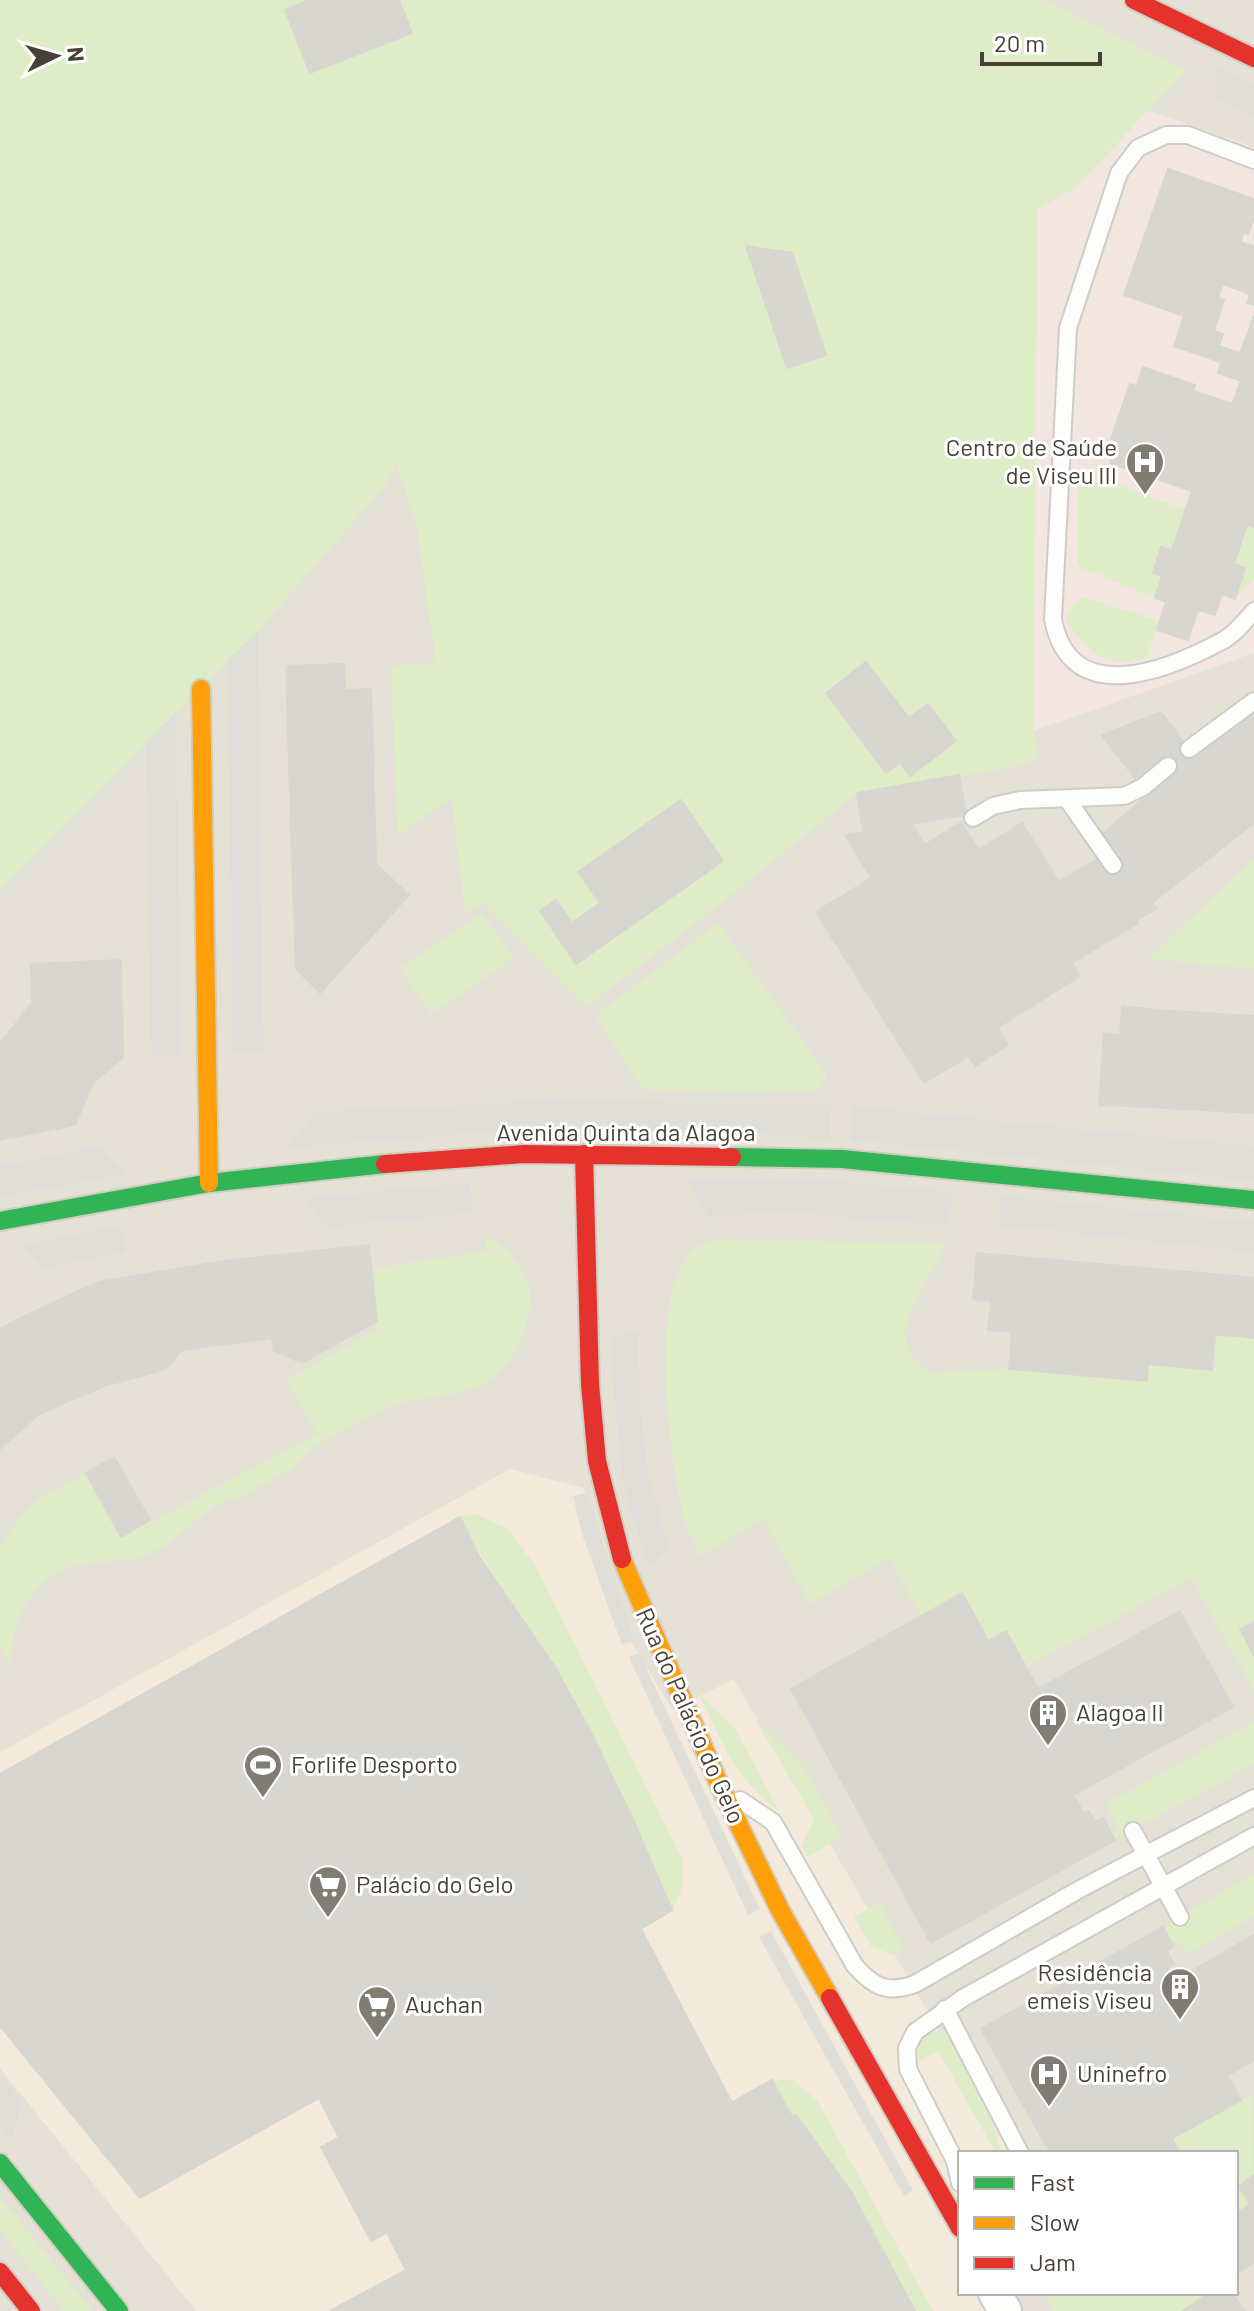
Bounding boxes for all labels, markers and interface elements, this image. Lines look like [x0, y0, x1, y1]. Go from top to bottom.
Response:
north arrow [16, 16, 96, 96]
scale bar [982, 16, 1100, 66]
text: 20 m [994, 28, 1045, 57]
text: N [63, 46, 91, 63]
place label: Centro de Saúde de Viseu III [946, 432, 1117, 489]
hospital icon: Centro de Saúde de Viseu III [1124, 441, 1166, 496]
street label: Avenida Quinta da Alagoa [496, 1117, 756, 1146]
street label: Rua do Palácio do Gelo [631, 1603, 752, 1828]
building icon: Alagoa II [1027, 1692, 1069, 1747]
place label: Alagoa II [1076, 1697, 1164, 1726]
sports icon: Forlife Desporto [242, 1744, 284, 1799]
place label: Forlife Desporto [291, 1749, 458, 1778]
supermarket icon: Palácio do Gelo [307, 1864, 349, 1919]
place label: Palácio do Gelo [356, 1869, 514, 1898]
place label: Residência emeis Viseu [1027, 1957, 1152, 2014]
building icon: Residência emeis Viseu [1159, 1966, 1201, 2021]
supermarket icon: Auchan [356, 1984, 398, 2039]
place label: Auchan [405, 1989, 483, 2018]
hospital icon: Uninefro [1028, 2053, 1070, 2108]
place label: Uninefro [1077, 2058, 1167, 2087]
legend [958, 2151, 1238, 2295]
text: Fast [1030, 2167, 1075, 2196]
text: Slow [1030, 2207, 1079, 2236]
text: Jam [1030, 2247, 1076, 2276]

